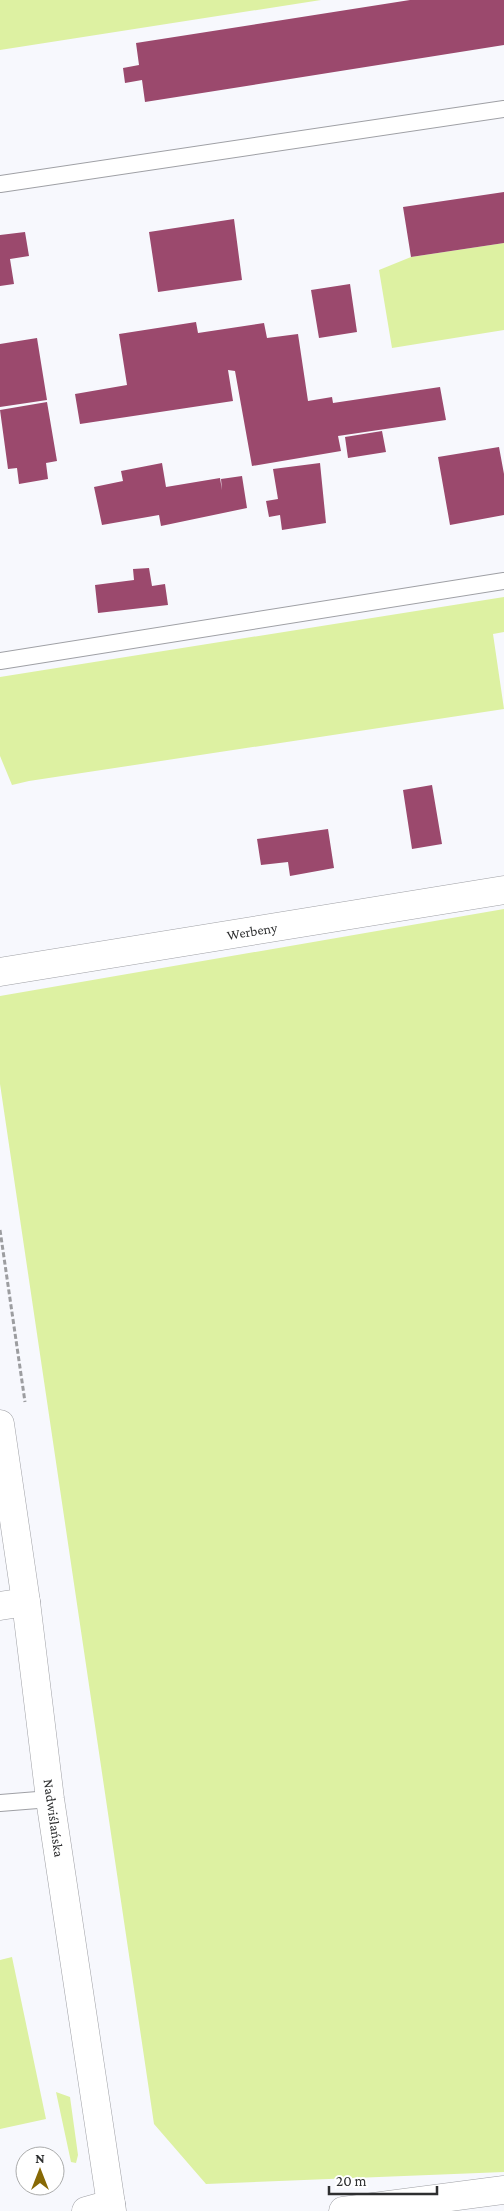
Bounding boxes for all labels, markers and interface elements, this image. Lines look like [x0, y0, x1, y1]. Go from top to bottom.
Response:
street label: Werbeny [226, 919, 279, 943]
street label: Nadwiślańska [41, 1778, 67, 1859]
north arrow [15, 2146, 65, 2196]
text: N [35, 2150, 45, 2166]
scale bar [329, 2164, 436, 2196]
text: 20 m [336, 2173, 367, 2189]

